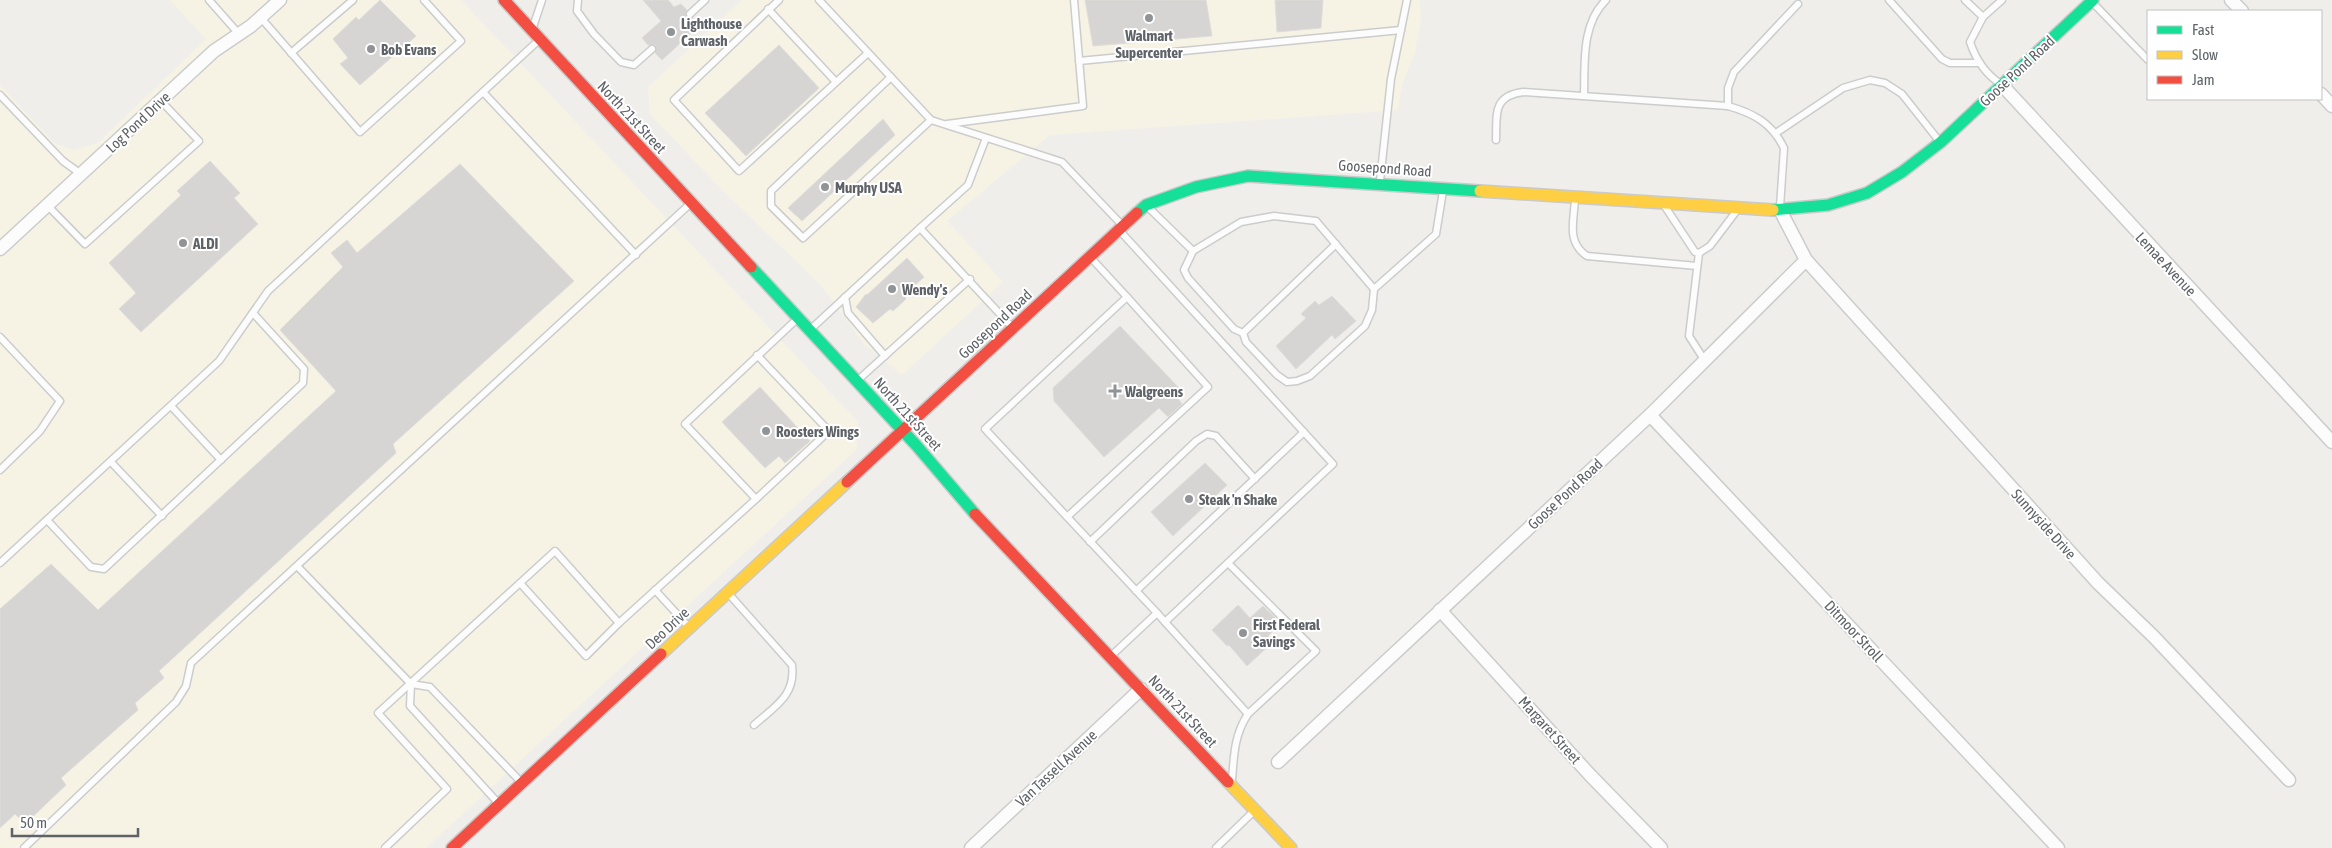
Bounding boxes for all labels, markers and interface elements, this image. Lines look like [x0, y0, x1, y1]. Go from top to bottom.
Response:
legend [2147, 10, 2322, 100]
marker: Walmart Supercenter [1143, 12, 1155, 24]
place label: Lighthouse Carwash [681, 15, 742, 49]
text: Fast [2192, 21, 2214, 38]
marker: Lighthouse Carwash [665, 26, 677, 38]
place label: Walmart Supercenter [1116, 27, 1183, 61]
street label: Goose Pond Road [1976, 32, 2058, 110]
place label: Bob Evans [381, 41, 437, 58]
marker: Bob Evans [365, 43, 377, 55]
text: Slow [2192, 46, 2218, 63]
text: Jam [2192, 71, 2215, 88]
street label: North 21st Street [594, 77, 670, 157]
street label: Log Pond Drive [103, 88, 174, 156]
street label: Goosepond Road [1338, 156, 1432, 180]
place label: Murphy USA [835, 179, 902, 196]
marker: Murphy USA [819, 181, 831, 193]
street label: Lemae Avenue [2132, 229, 2200, 299]
place label: ALDI [192, 235, 219, 252]
marker: ALDI [177, 237, 189, 249]
place label: Wendy's [901, 281, 948, 298]
marker: Wendy's [886, 283, 898, 295]
street label: Goosepond Road [955, 286, 1035, 362]
street label: North 21st Street [871, 374, 945, 454]
place label: Walgreens [1124, 383, 1184, 400]
marker: Walgreens [1109, 385, 1121, 397]
place label: Roosters Wings [776, 423, 860, 440]
marker: Roosters Wings [760, 425, 772, 437]
street label: Goose Pond Road [1524, 455, 1606, 533]
street label: Sunnyside Drive [2008, 486, 2080, 563]
place label: Steak 'n Shake [1199, 491, 1278, 508]
marker: Steak 'n Shake [1183, 493, 1195, 505]
street label: Ditmoor Stroll [1821, 597, 1887, 665]
street label: Deo Drive [642, 603, 692, 652]
place label: First Federal Savings [1253, 616, 1321, 650]
marker: First Federal Savings [1237, 627, 1249, 639]
street label: North 21st Street [1145, 671, 1221, 751]
street label: Margaret Street [1515, 693, 1585, 767]
street label: Van Tassell Avenue [1012, 726, 1100, 810]
scale bar [12, 806, 139, 838]
text: 50 m [20, 814, 47, 831]

